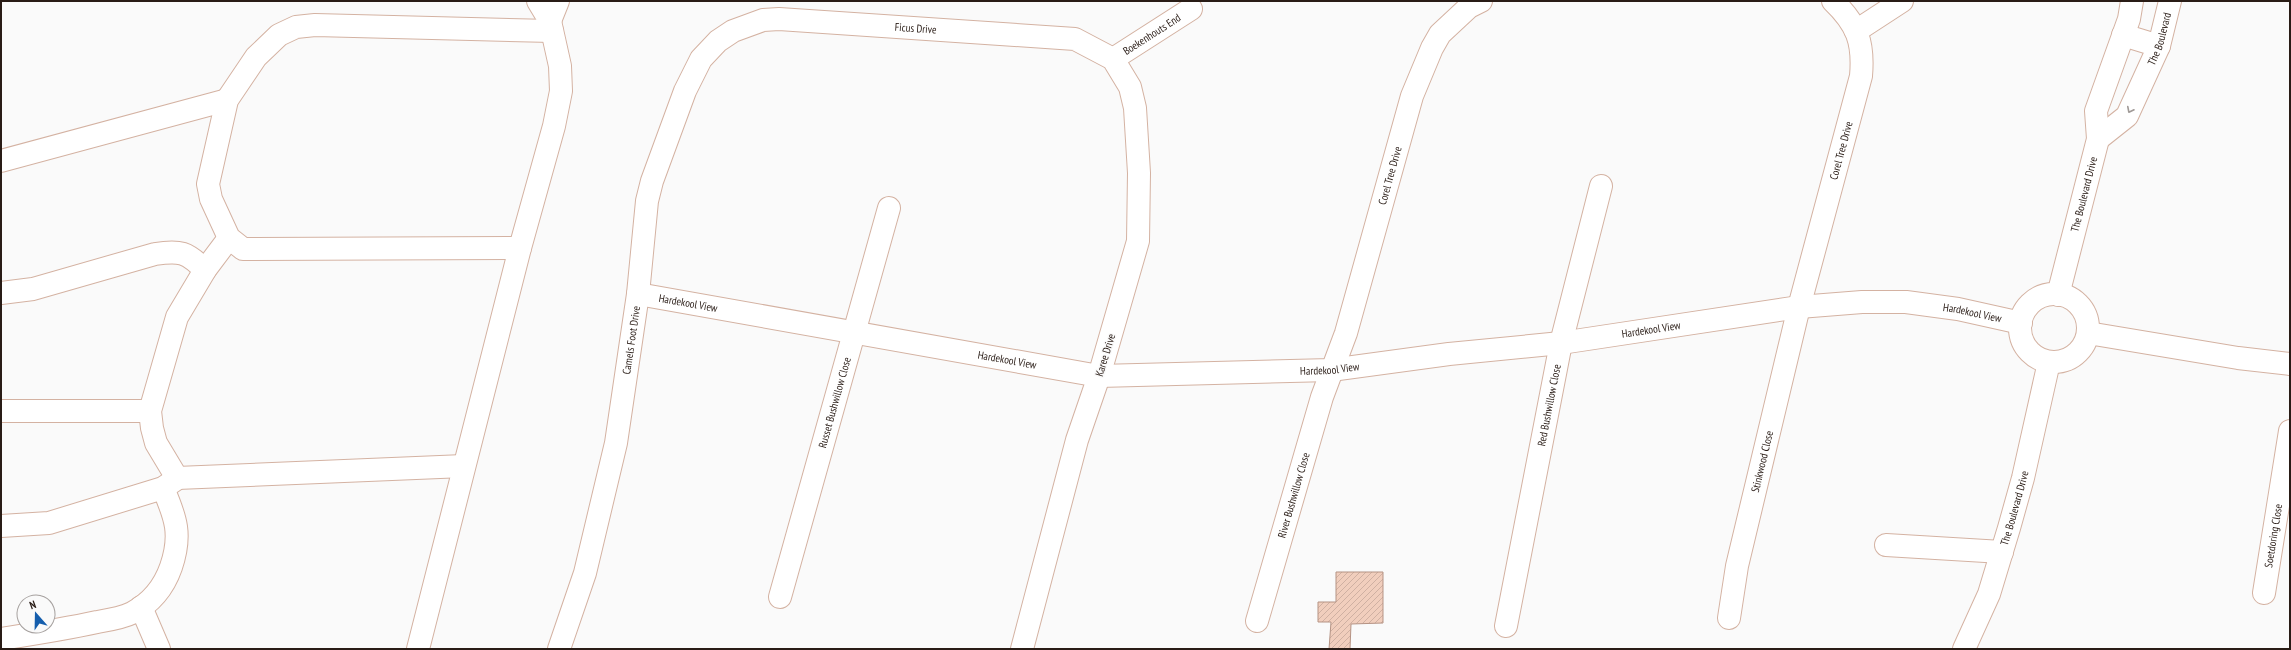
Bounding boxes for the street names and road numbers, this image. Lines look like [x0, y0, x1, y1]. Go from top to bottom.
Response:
street label: Boekenhouts End [1120, 10, 1183, 58]
street label: The Boulevard [2144, 11, 2174, 67]
street label: Ficus Drive [894, 20, 937, 37]
street label: Corel Tree Drive [1826, 119, 1856, 181]
street label: Corel Tree Drive [1375, 144, 1405, 206]
street label: The Boulevard Drive [2067, 155, 2100, 233]
street label: Hardekool View [658, 291, 719, 315]
street label: Hardekool View [1942, 300, 2003, 326]
street label: Camels Foot Drive [619, 304, 643, 375]
street label: Hardekool View [1621, 318, 1682, 341]
street label: Karee Drive [1092, 332, 1118, 378]
street label: Hardekool View [977, 348, 1038, 372]
street label: Russet Bushwillow Close [815, 355, 854, 450]
street label: Hardekool View [1300, 359, 1361, 378]
street label: Red Bushwillow Close [1534, 363, 1564, 447]
street label: Stinkwood Close [1748, 429, 1776, 494]
street label: River Bushwillow Close [1274, 450, 1313, 540]
street label: The Boulevard Drive [1997, 469, 2032, 547]
street label: Soetdoring Close [2261, 502, 2285, 569]

